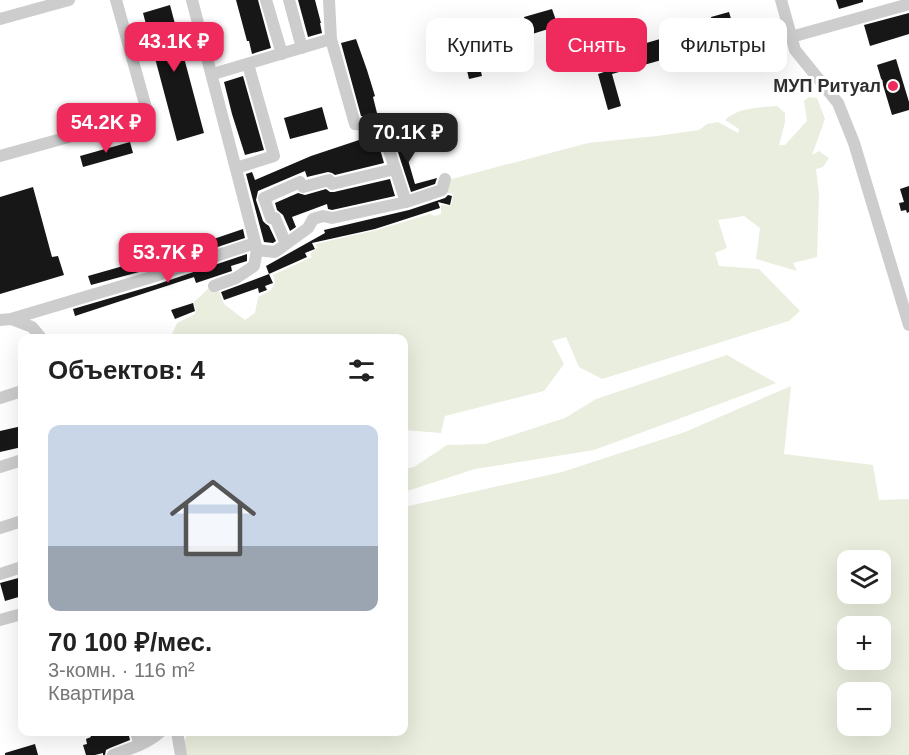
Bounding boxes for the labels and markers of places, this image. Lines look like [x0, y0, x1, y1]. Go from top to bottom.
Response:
pin: 43.1K ₽ [119, 22, 229, 73]
place label: МУП Ритуал [773, 76, 881, 96]
marker: МУП Ритуал [886, 79, 900, 93]
pin: 54.2K ₽ [51, 103, 161, 154]
pin: 70.1K ₽ [353, 113, 463, 164]
pin: 53.7K ₽ [113, 233, 223, 284]

